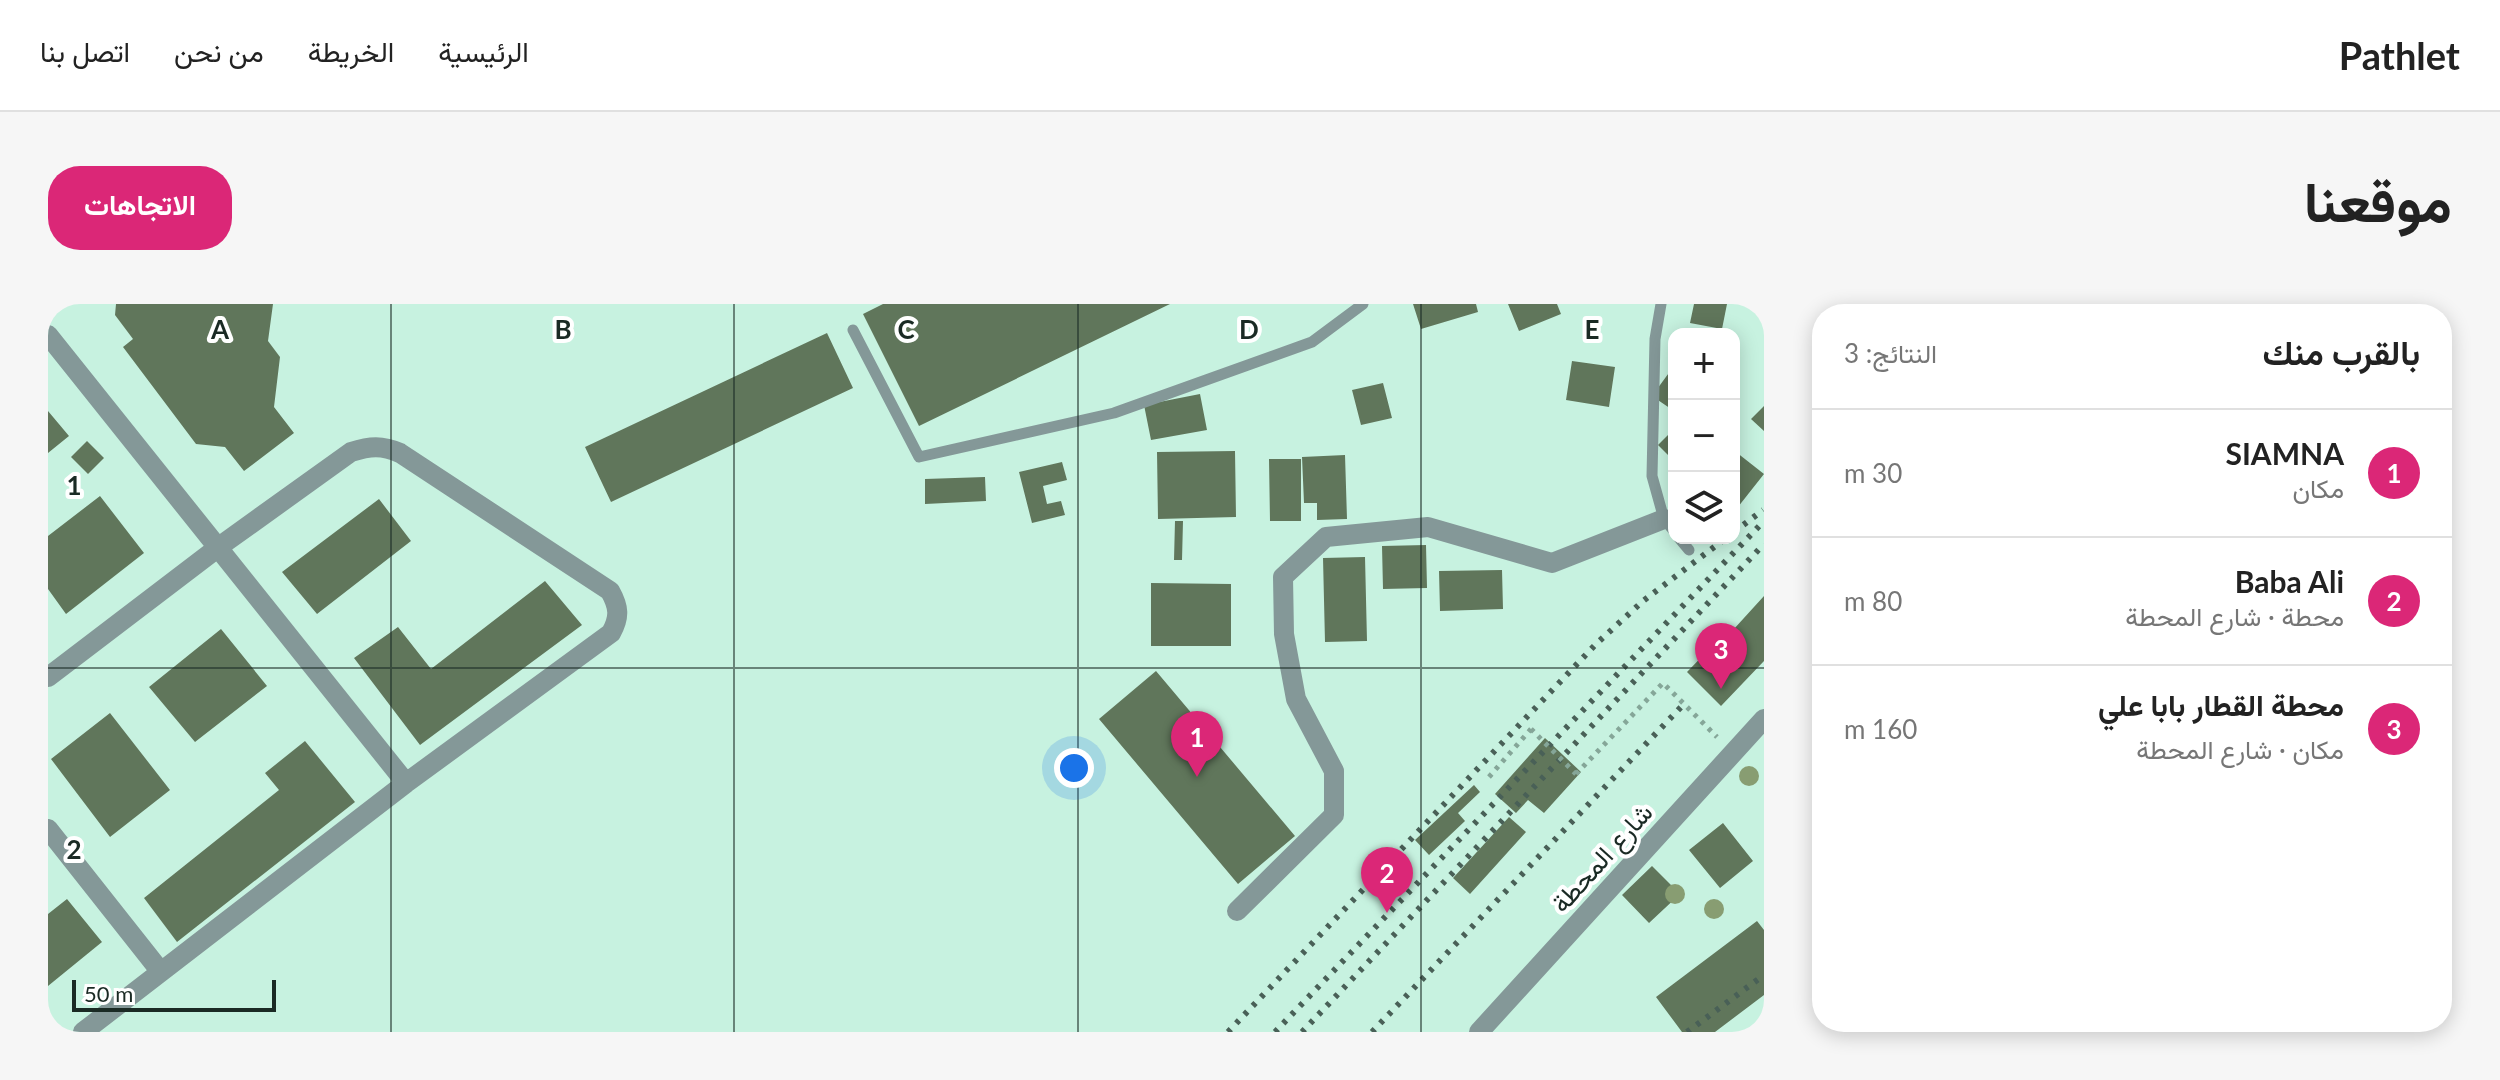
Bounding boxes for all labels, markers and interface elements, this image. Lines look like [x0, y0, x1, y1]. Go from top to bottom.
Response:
text: Pathlet [2339, 32, 2460, 78]
text: اتصل بنا [40, 34, 130, 68]
text: من نحن [174, 34, 264, 68]
text: الخريطة [308, 34, 394, 68]
text: الرئيسية [438, 34, 529, 68]
button: الاتجاهات [48, 166, 232, 250]
text: موقعنا [2304, 167, 2452, 234]
text: A [210, 313, 230, 345]
text: B [554, 313, 572, 345]
text: C [897, 313, 915, 345]
text: D [1239, 313, 1259, 345]
text: E [1585, 313, 1599, 345]
map controls [1668, 328, 1740, 544]
button: + [1668, 328, 1740, 400]
text: بالقرب منك [2262, 331, 2420, 372]
text: النتائج: 3 [1844, 337, 1937, 369]
button: − [1668, 400, 1740, 472]
text: SIAMNA [2226, 435, 2344, 471]
text: 30 m [1844, 457, 1902, 489]
text: 1 [2386, 457, 2402, 489]
text: 1 [66, 469, 82, 501]
button: layers [1668, 472, 1740, 544]
text: مكان [2292, 472, 2344, 504]
text: Baba Ali [2235, 563, 2344, 599]
text: 80 m [1844, 585, 1902, 617]
text: 2 [2386, 585, 2402, 617]
text: محطة · شارع المحطة [2125, 600, 2344, 632]
pin: 3 [1695, 623, 1747, 689]
text: محطة القطار بابا علي [2098, 686, 2344, 722]
pin: 1 [1171, 711, 1223, 777]
text: 160 m [1844, 713, 1917, 745]
text: 3 [2386, 713, 2402, 745]
text: مكان · شارع المحطة [2136, 733, 2344, 765]
your location [1054, 748, 1094, 788]
street label: شارع المحطة [1544, 796, 1661, 921]
text: 2 [66, 833, 82, 865]
pin: 2 [1361, 847, 1413, 913]
scale bar [72, 976, 276, 1012]
text: 50 m [84, 980, 133, 1007]

